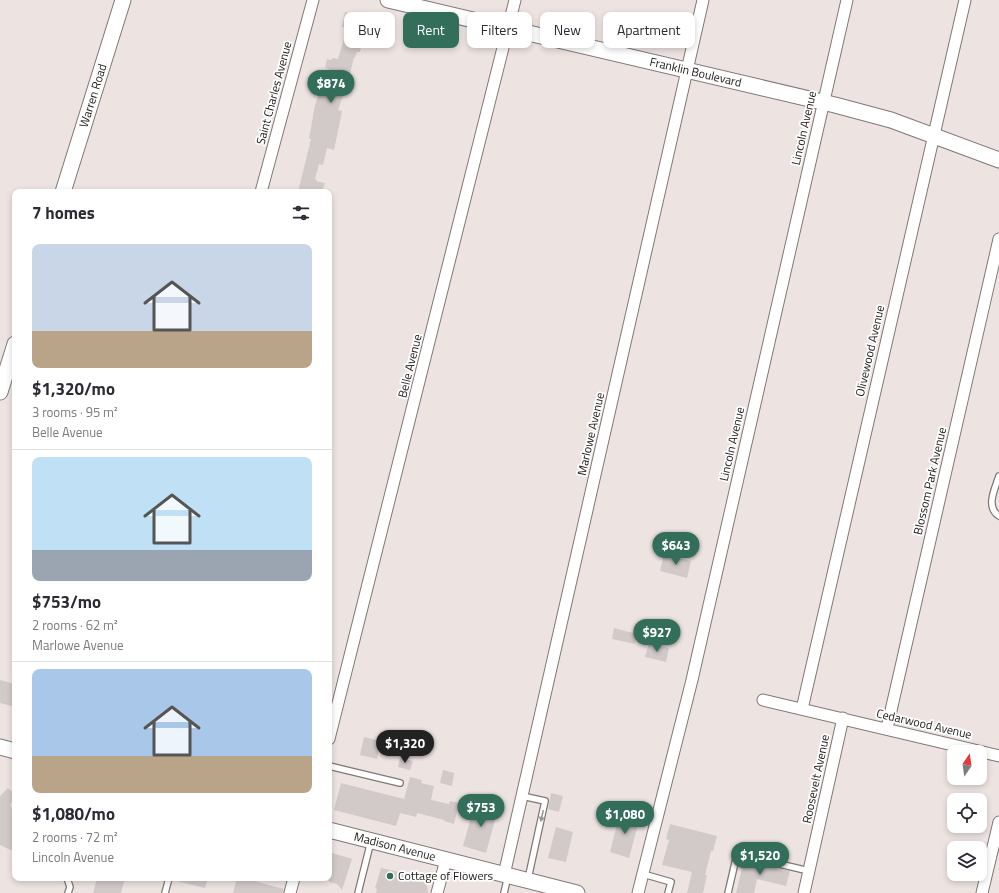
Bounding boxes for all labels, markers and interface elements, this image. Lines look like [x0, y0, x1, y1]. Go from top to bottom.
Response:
chip: Buy [344, 12, 395, 48]
chip: Rent [403, 12, 459, 48]
chip: Filters [467, 12, 532, 48]
chip: New [540, 12, 595, 48]
chip: Apartment [603, 12, 695, 48]
street label: Saint Charles Avenue [251, 39, 296, 147]
street label: Franklin Boulevard [648, 52, 744, 92]
street label: Warren Road [74, 61, 112, 130]
pin: $874 [307, 70, 355, 104]
text: $874 [316, 73, 346, 93]
street label: Lincoln Avenue [786, 89, 821, 167]
text: 7 homes [32, 200, 95, 226]
icon: filters [290, 202, 312, 224]
icon: home [136, 270, 208, 342]
street label: Olivewood Avenue [850, 303, 889, 398]
street label: Belle Avenue [392, 332, 427, 400]
text: $1,320/mo [32, 376, 115, 402]
street label: Marlowe Avenue [572, 391, 609, 477]
text: 3 rooms · 95 m² [32, 402, 118, 422]
street label: Lincoln Avenue [714, 405, 749, 483]
text: Belle Avenue [32, 422, 103, 442]
street label: Blossom Park Avenue [908, 425, 951, 537]
icon: home [136, 483, 208, 555]
pin: $643 [652, 532, 700, 566]
text: $643 [661, 535, 691, 555]
text: $753/mo [32, 589, 101, 615]
text: 2 rooms · 62 m² [32, 615, 118, 635]
pin: $927 [633, 619, 681, 653]
text: $927 [642, 622, 672, 642]
text: Marlowe Avenue [32, 635, 124, 655]
icon: home [136, 695, 208, 767]
street label: Cedarwood Avenue [875, 703, 974, 744]
pin: $1,320 [372, 730, 438, 764]
text: $1,320 [385, 733, 425, 753]
street label: Roosevelt Avenue [797, 733, 834, 825]
north arrow [947, 745, 987, 785]
map controls [947, 745, 987, 881]
button: locate [947, 793, 987, 833]
pin: $753 [457, 794, 505, 828]
text: $753 [466, 797, 496, 817]
text: $1,080/mo [32, 801, 115, 827]
pin: $1,080 [592, 801, 658, 835]
text: $1,080 [605, 804, 645, 824]
one-way arrow [539, 810, 545, 822]
text: 2 rooms · 72 m² [32, 827, 118, 847]
street label: Madison Avenue [352, 827, 438, 866]
button: layers [947, 841, 987, 881]
pin: $1,520 [727, 842, 793, 876]
text: $1,520 [740, 845, 780, 865]
text: Lincoln Avenue [32, 847, 114, 867]
place label: Cottage of Flowers [398, 866, 494, 885]
marker: Cottage of Flowers [385, 871, 395, 881]

